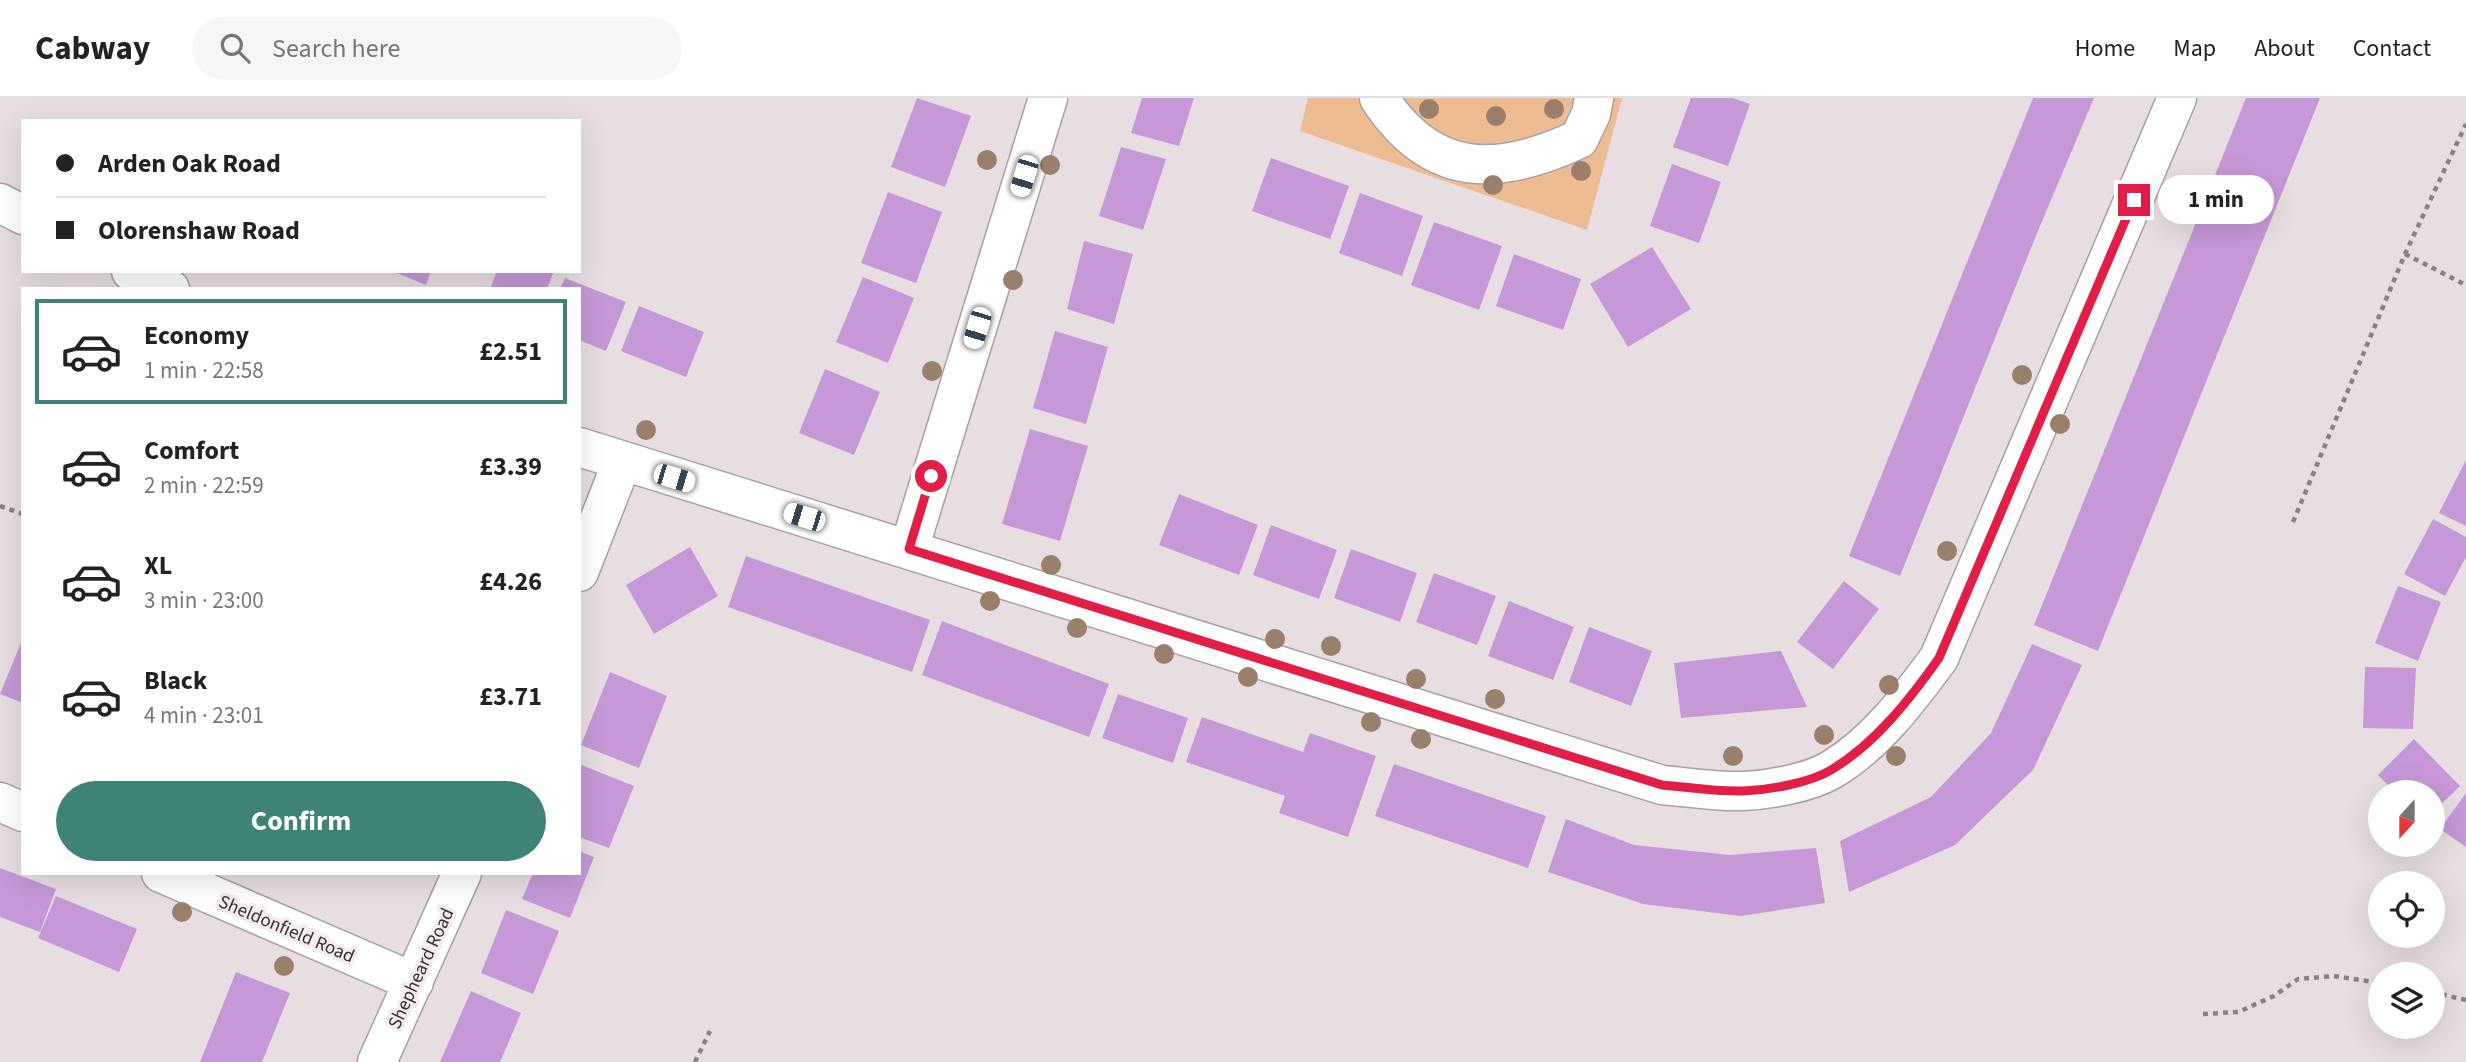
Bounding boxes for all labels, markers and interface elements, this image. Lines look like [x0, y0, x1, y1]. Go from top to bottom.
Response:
search box [192, 17, 682, 80]
text: Cabway [35, 25, 150, 72]
icon: search [216, 29, 254, 67]
text: Search here [272, 30, 400, 67]
text: Home [2075, 31, 2135, 66]
text: Map [2173, 31, 2216, 66]
text: About [2254, 31, 2315, 66]
text: Contact [2353, 31, 2431, 66]
text: Arden Oak Road [98, 145, 281, 182]
car [1008, 153, 1041, 199]
callout: 1 min [2158, 176, 2274, 224]
text: 1 min [2188, 183, 2244, 216]
route end [2118, 184, 2150, 216]
text: Olorenshaw Road [98, 212, 300, 249]
car [961, 305, 994, 351]
text: Economy [144, 317, 249, 354]
icon: car [60, 320, 123, 383]
text: £2.51 [479, 333, 542, 370]
text: 1 min · 22:58 [144, 354, 264, 387]
text: Comfort [144, 432, 239, 469]
icon: car [60, 435, 123, 498]
text: £3.39 [479, 448, 542, 485]
route start [915, 460, 947, 492]
car [651, 462, 698, 494]
text: 2 min · 22:59 [144, 469, 264, 502]
car [781, 501, 828, 533]
text: XL [144, 547, 172, 584]
icon: car [60, 550, 123, 613]
text: £4.26 [479, 563, 542, 600]
text: 3 min · 23:00 [144, 584, 264, 617]
text: Black [144, 662, 207, 699]
icon: car [60, 665, 123, 728]
text: £3.71 [479, 678, 542, 715]
text: 4 min · 23:01 [144, 699, 264, 732]
north arrow [2368, 780, 2445, 858]
map controls [2368, 780, 2445, 1039]
button: Confirm [56, 781, 546, 861]
button: locate [2368, 871, 2445, 948]
street label: Sheldonfield Road [214, 889, 359, 970]
street label: Shepheard Road [381, 904, 461, 1034]
button: layers [2368, 962, 2445, 1039]

